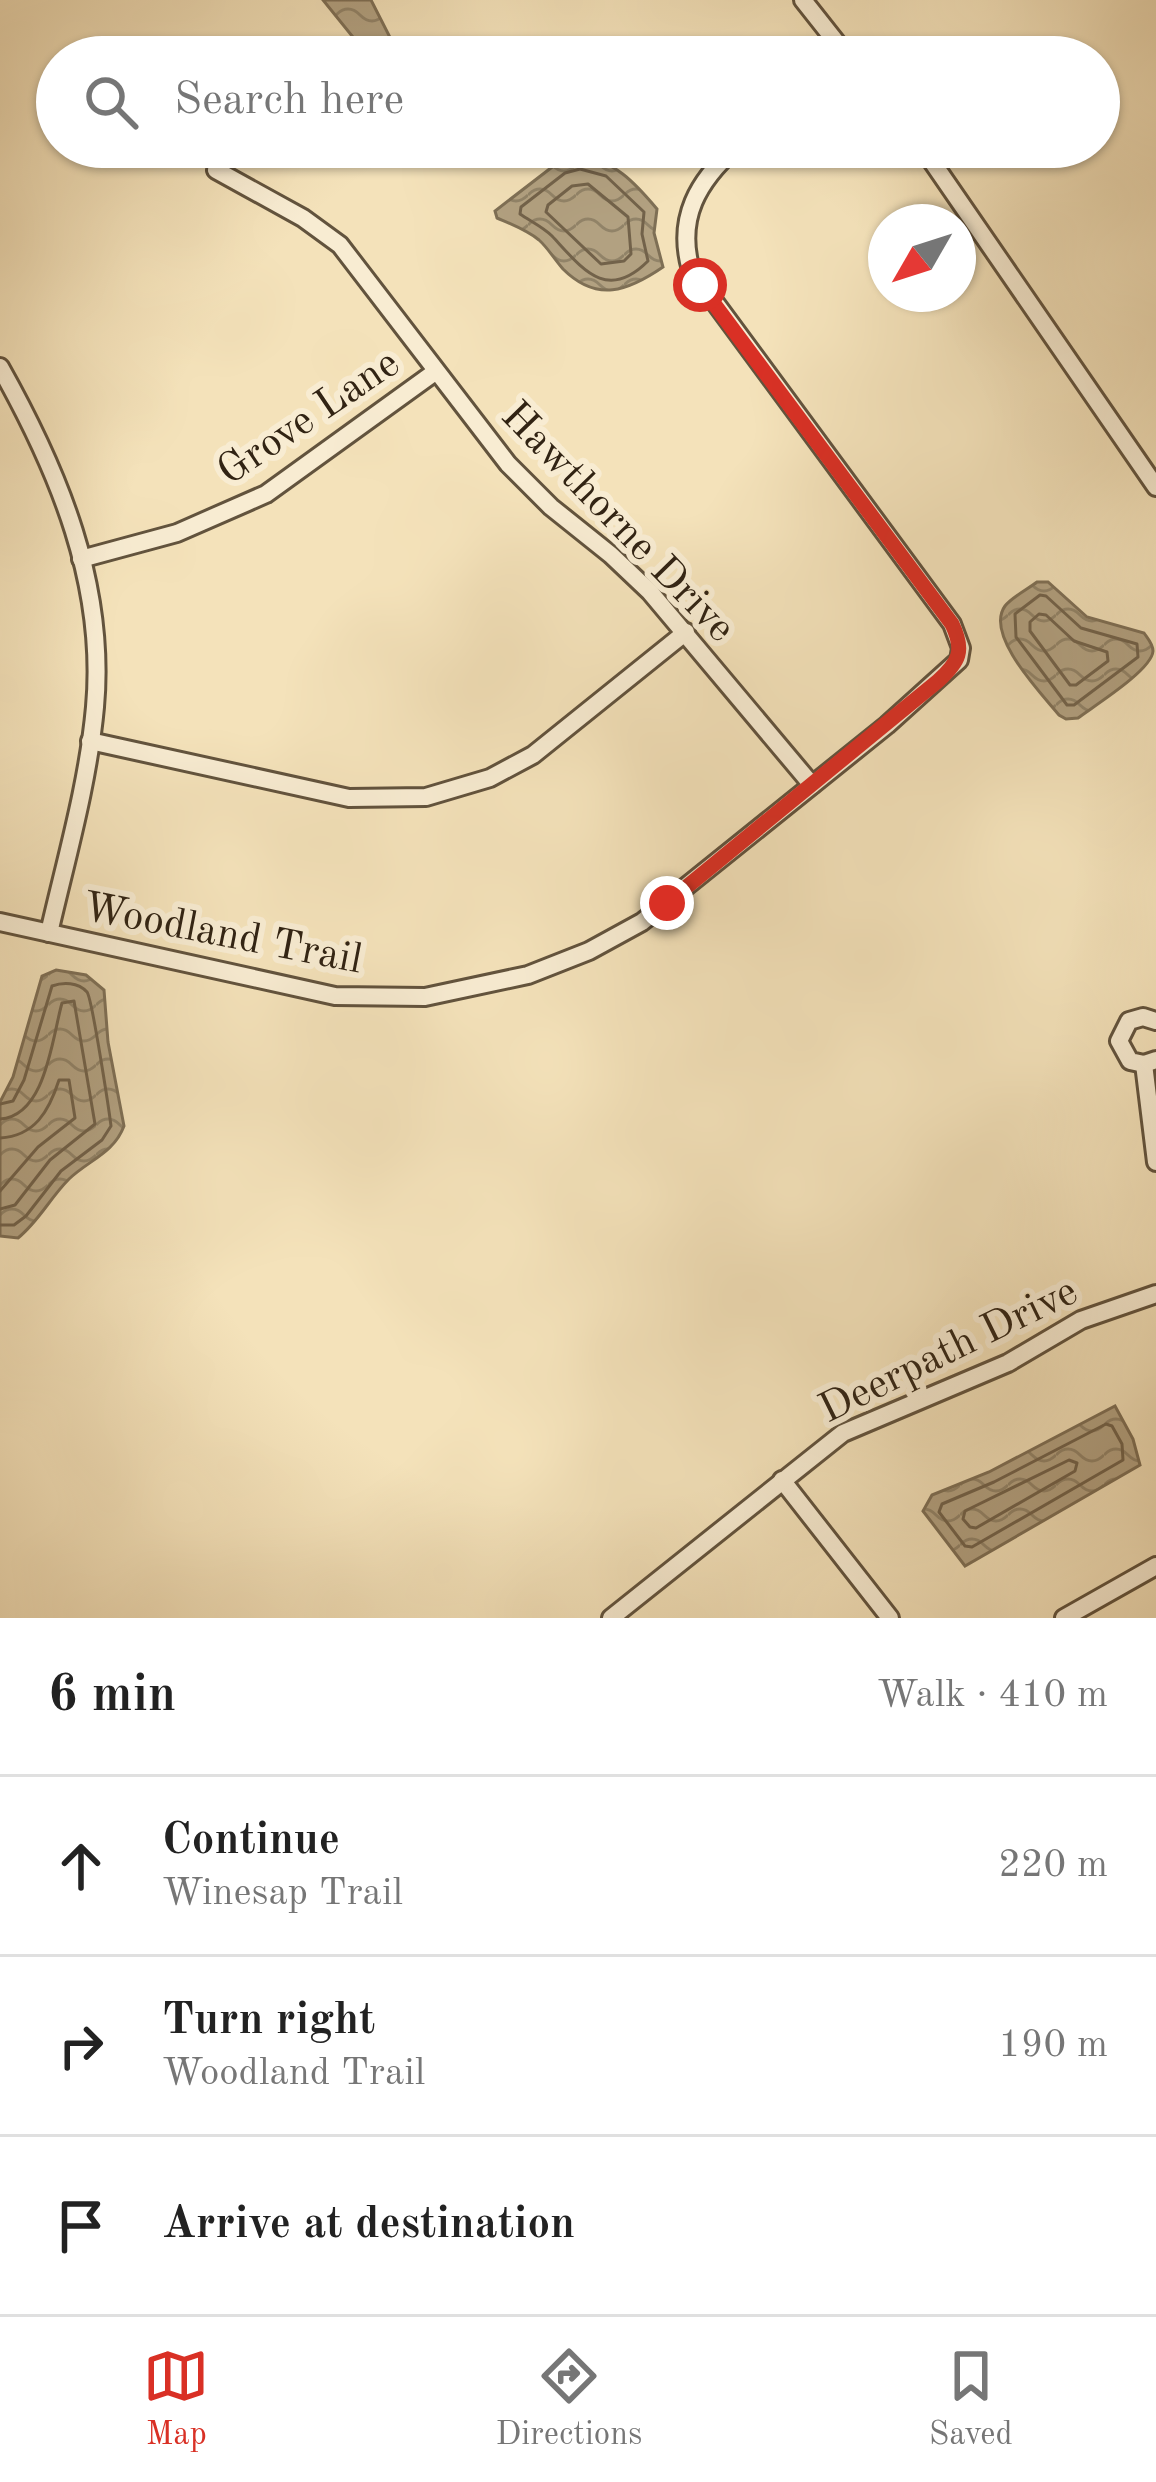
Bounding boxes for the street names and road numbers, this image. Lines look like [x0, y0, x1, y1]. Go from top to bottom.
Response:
street label: Grove Lane [211, 343, 408, 494]
street label: Hawthorne Drive [492, 395, 742, 651]
street label: Woodland Trail [79, 887, 365, 983]
street label: Deerpath Drive [813, 1271, 1084, 1432]

